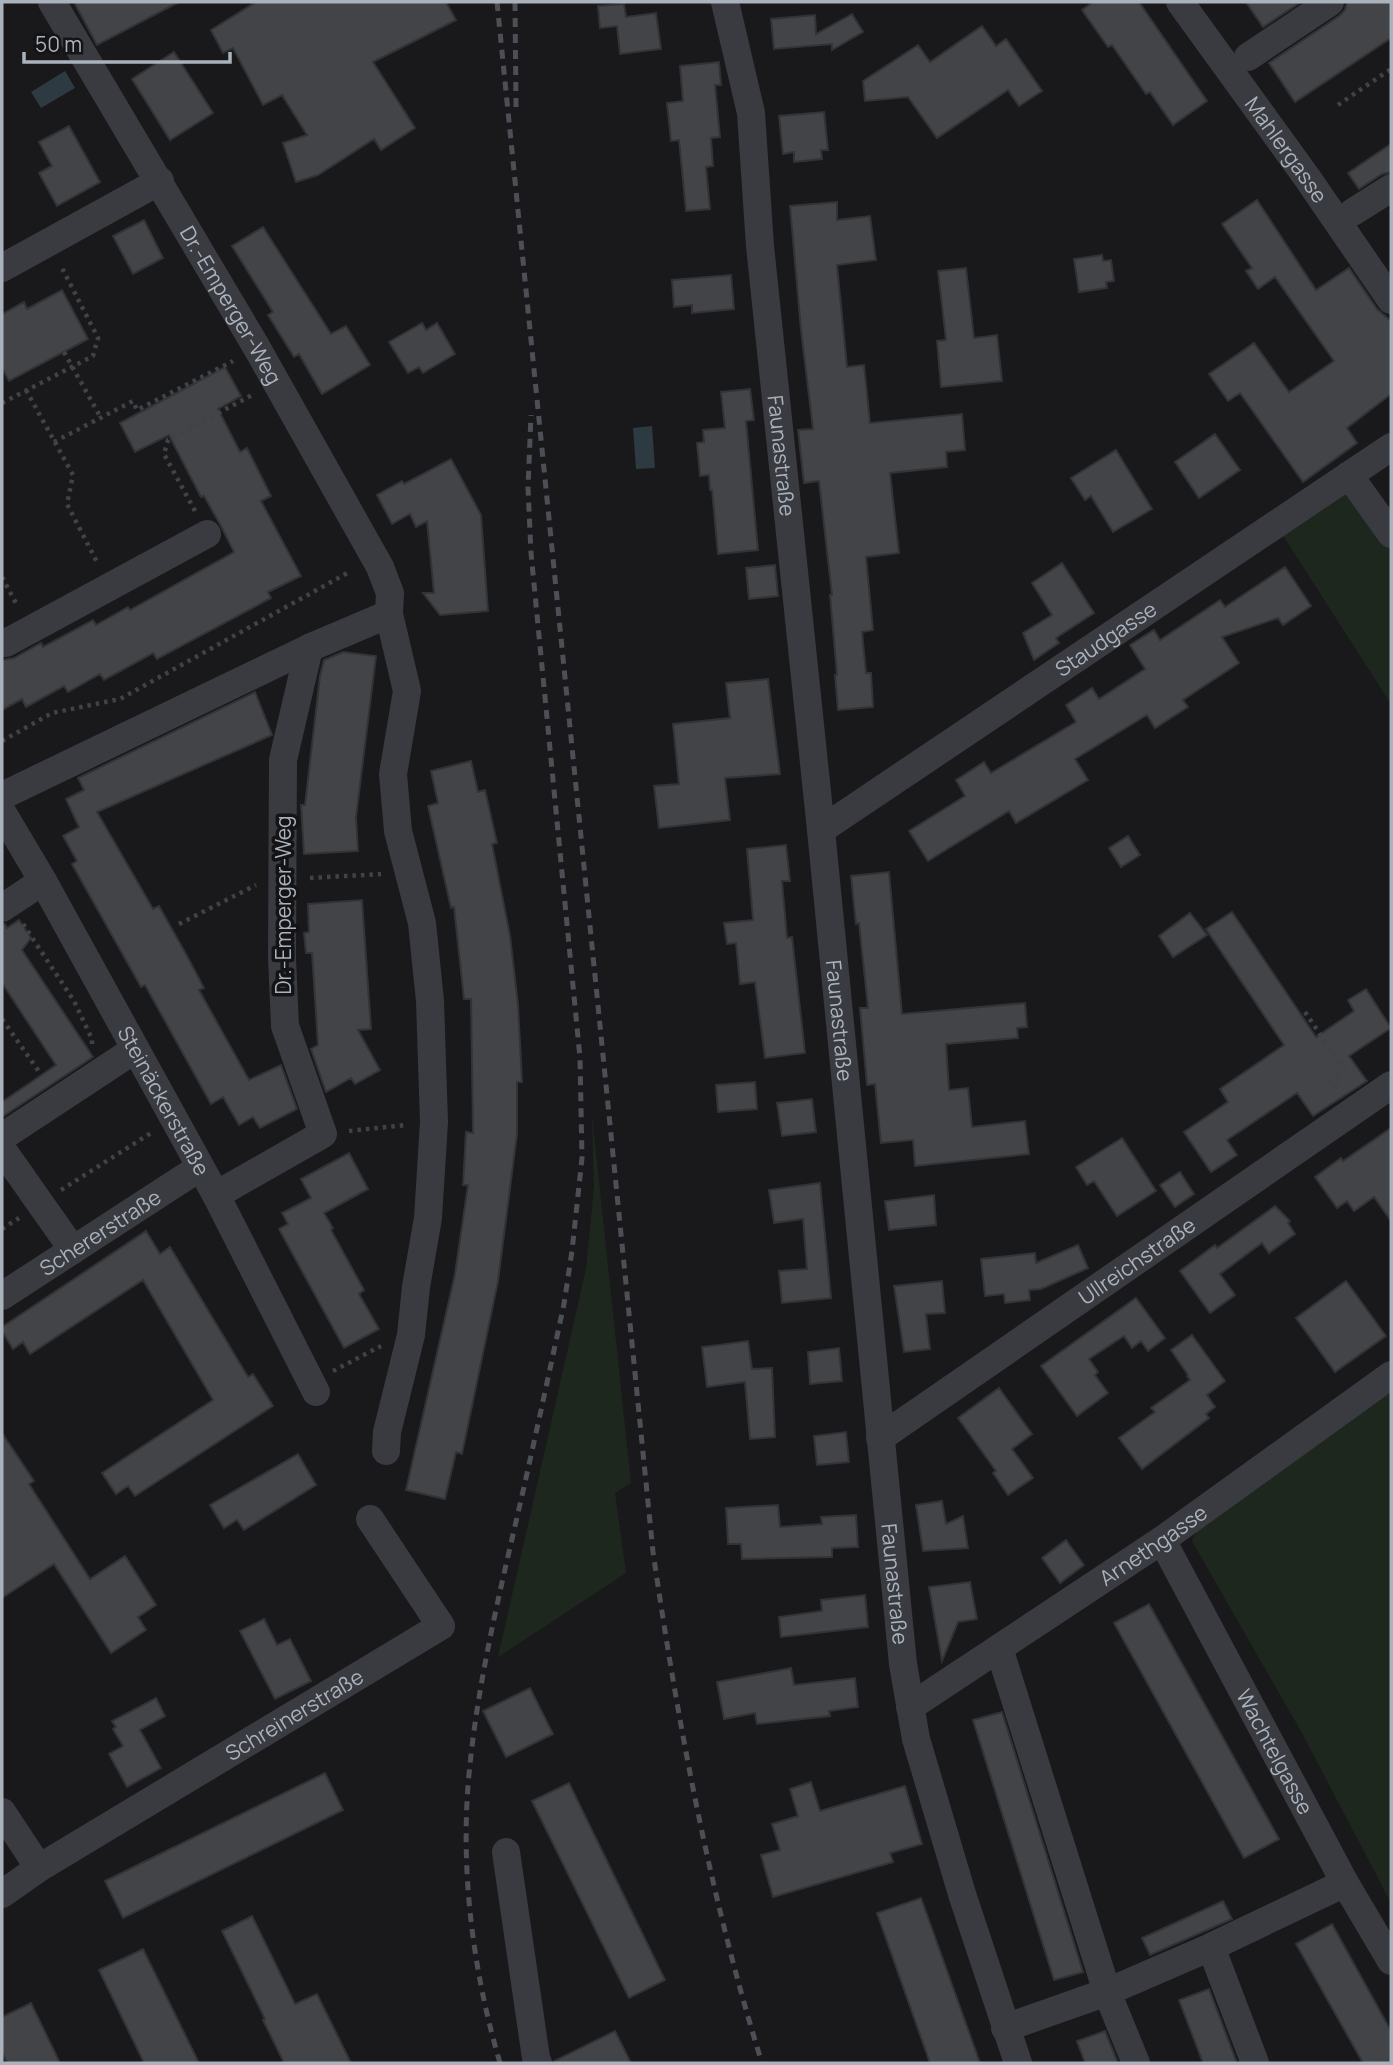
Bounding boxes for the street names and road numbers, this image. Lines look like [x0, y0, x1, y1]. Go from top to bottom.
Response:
street label: Mahlergasse [1239, 91, 1334, 208]
street label: Dr.-Emperger-Weg [174, 221, 288, 389]
street label: Faunastraße [762, 394, 802, 517]
street label: Staudgasse [1050, 595, 1162, 683]
street label: Dr.-Emperger-Weg [269, 815, 297, 995]
street label: Faunastraße [820, 959, 860, 1082]
street label: Steinäckerstraße [112, 1021, 216, 1180]
street label: Schererstraße [34, 1183, 166, 1282]
street label: Ullreichstraße [1073, 1210, 1201, 1311]
street label: Arnethgasse [1094, 1498, 1213, 1592]
street label: Faunastraße [875, 1522, 915, 1646]
street label: Schreinerstraße [220, 1662, 368, 1767]
street label: Wachtelgasse [1230, 1684, 1320, 1819]

